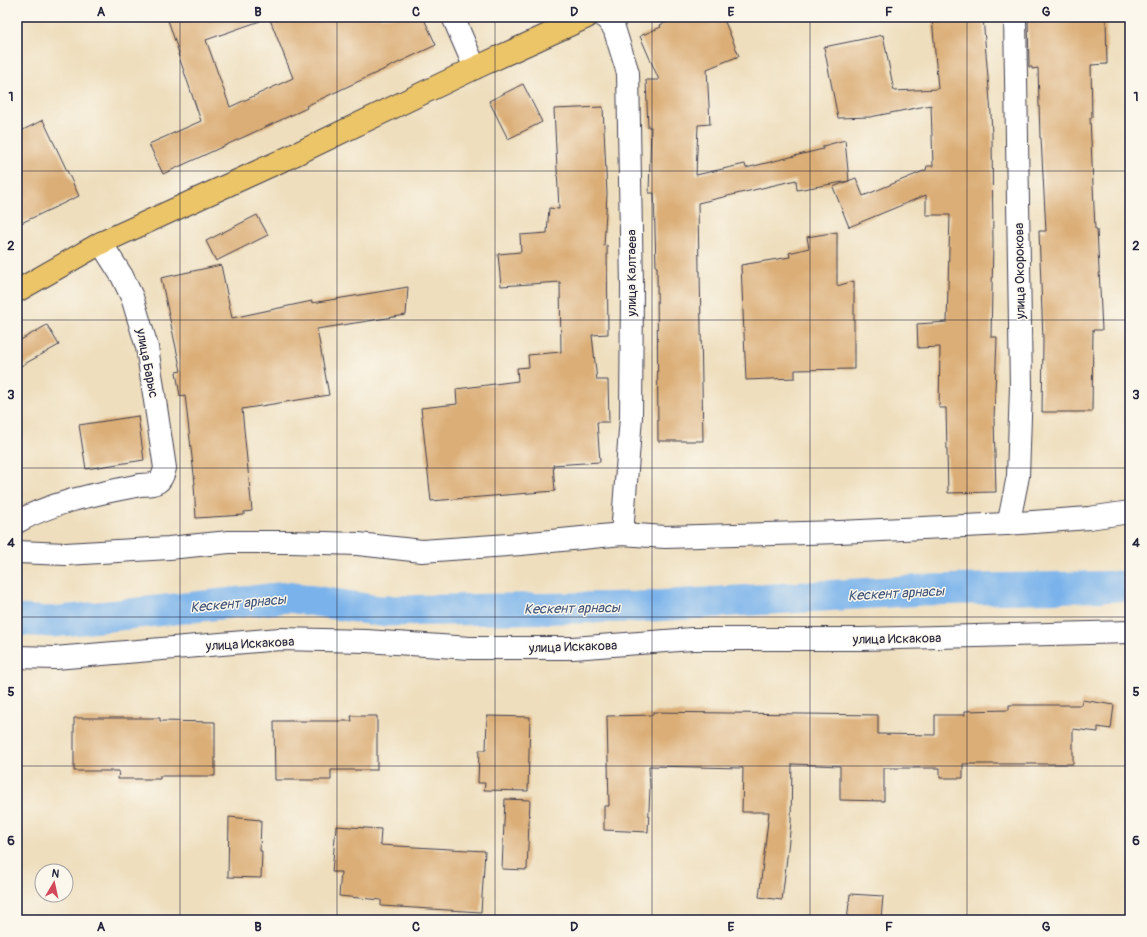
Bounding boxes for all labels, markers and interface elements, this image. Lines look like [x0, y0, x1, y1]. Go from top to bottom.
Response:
text: A [97, 4, 106, 20]
text: B [254, 4, 262, 20]
text: C [412, 4, 420, 20]
text: D [570, 4, 578, 20]
text: E [728, 4, 735, 20]
text: F [885, 4, 893, 20]
text: G [1042, 4, 1051, 20]
text: 1 [8, 89, 14, 105]
text: 1 [1133, 89, 1139, 105]
street label: улица Окорокова [1011, 223, 1029, 320]
street label: улица Калтаева [624, 230, 640, 317]
text: 2 [7, 238, 15, 254]
text: 2 [1132, 238, 1140, 254]
street label: улица Барыс [132, 326, 162, 400]
text: 3 [7, 387, 15, 403]
text: 3 [1132, 387, 1140, 403]
text: 4 [7, 535, 15, 551]
text: 4 [1132, 535, 1140, 551]
water label: Кескент арнасы [848, 582, 945, 604]
water label: Кескент арнасы [190, 591, 288, 616]
water label: Кескент арнасы [524, 599, 621, 618]
street label: улица Искакова [852, 630, 941, 648]
street label: улица Искакова [204, 634, 295, 654]
street label: улица Искакова [528, 637, 618, 657]
text: 5 [7, 684, 15, 700]
text: 5 [1132, 684, 1140, 700]
text: 6 [7, 833, 15, 849]
text: 6 [1132, 833, 1140, 849]
north arrow [34, 863, 74, 903]
text: N [51, 867, 61, 881]
text: A [97, 919, 106, 935]
text: B [254, 919, 262, 935]
text: C [412, 919, 420, 935]
text: D [570, 919, 578, 935]
text: E [728, 919, 735, 935]
text: F [885, 919, 893, 935]
text: G [1042, 919, 1051, 935]

